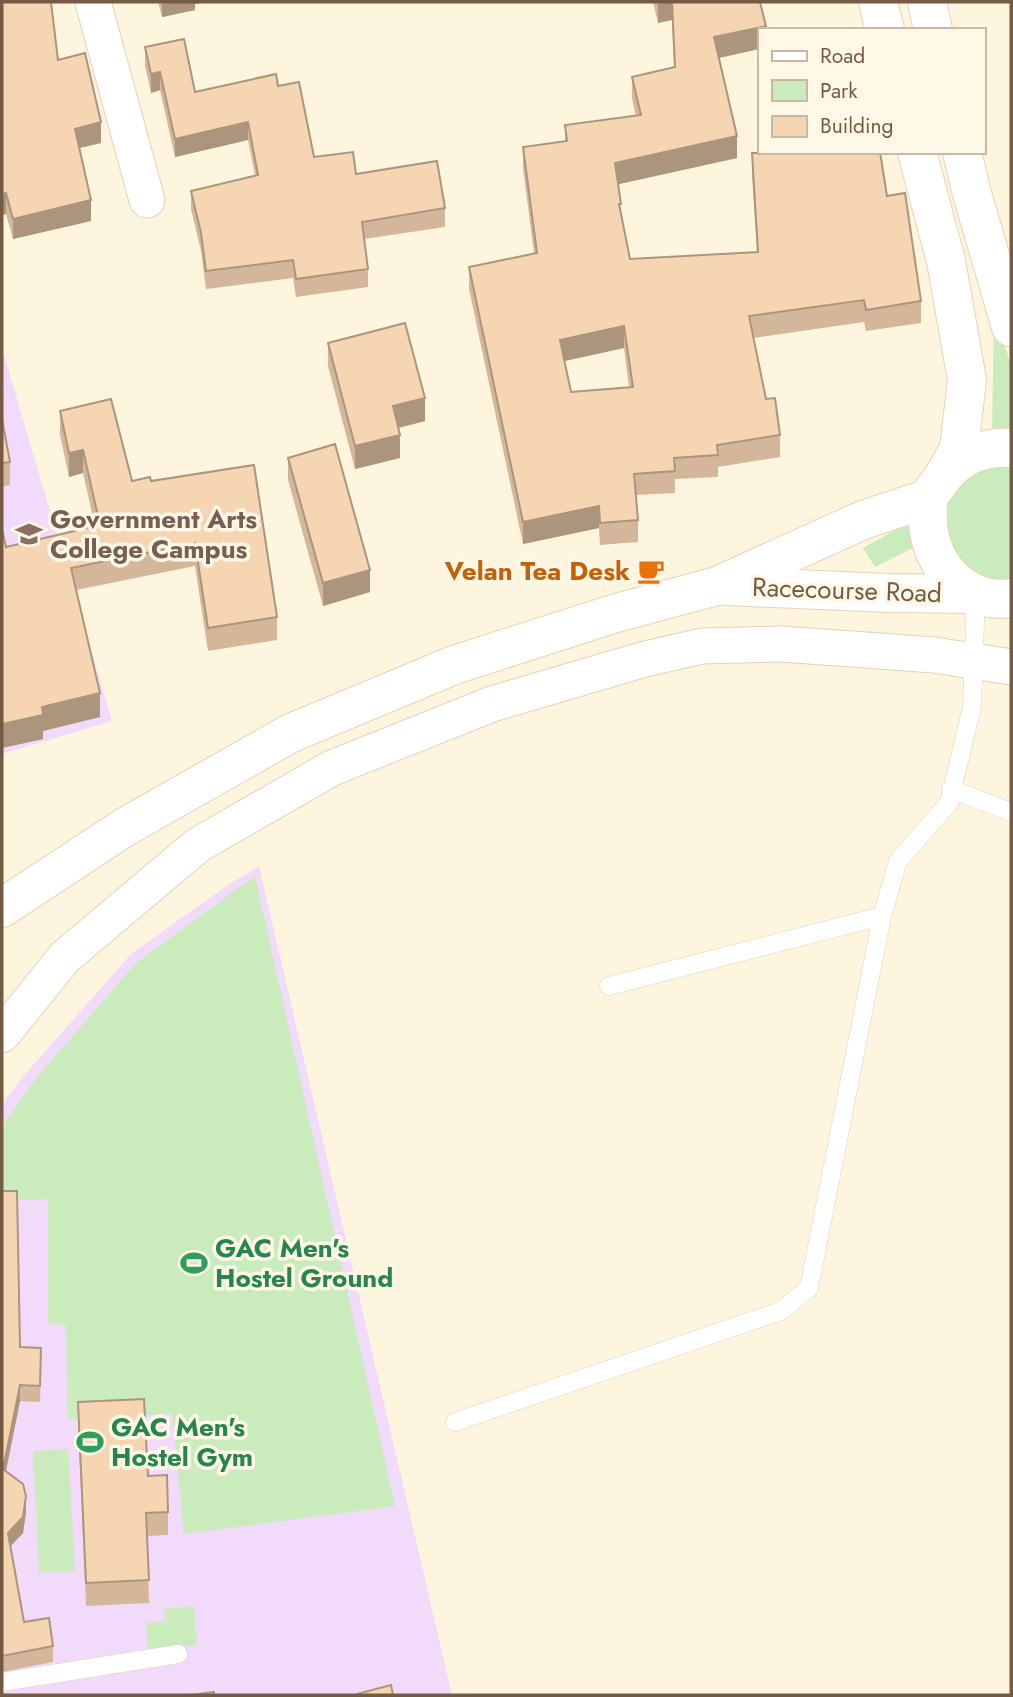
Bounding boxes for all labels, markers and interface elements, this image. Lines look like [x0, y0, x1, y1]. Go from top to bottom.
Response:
legend [758, 28, 985, 154]
text: Road [820, 41, 865, 71]
text: Park [820, 76, 858, 106]
text: Building [820, 111, 893, 141]
place label: Government Arts College Campus [50, 500, 257, 568]
school or university icon: Government Arts College Campus [14, 519, 44, 549]
place label: Velan Tea Desk [444, 552, 630, 590]
cafe icon: Velan Tea Desk [636, 556, 666, 586]
street label: Racecourse Road [751, 568, 943, 612]
place label: GAC Men's Hostel Ground [215, 1229, 393, 1297]
sports icon: GAC Men's Hostel Ground [179, 1248, 209, 1278]
place label: GAC Men's Hostel Gym [111, 1408, 253, 1476]
sports icon: GAC Men's Hostel Gym [75, 1427, 105, 1457]

